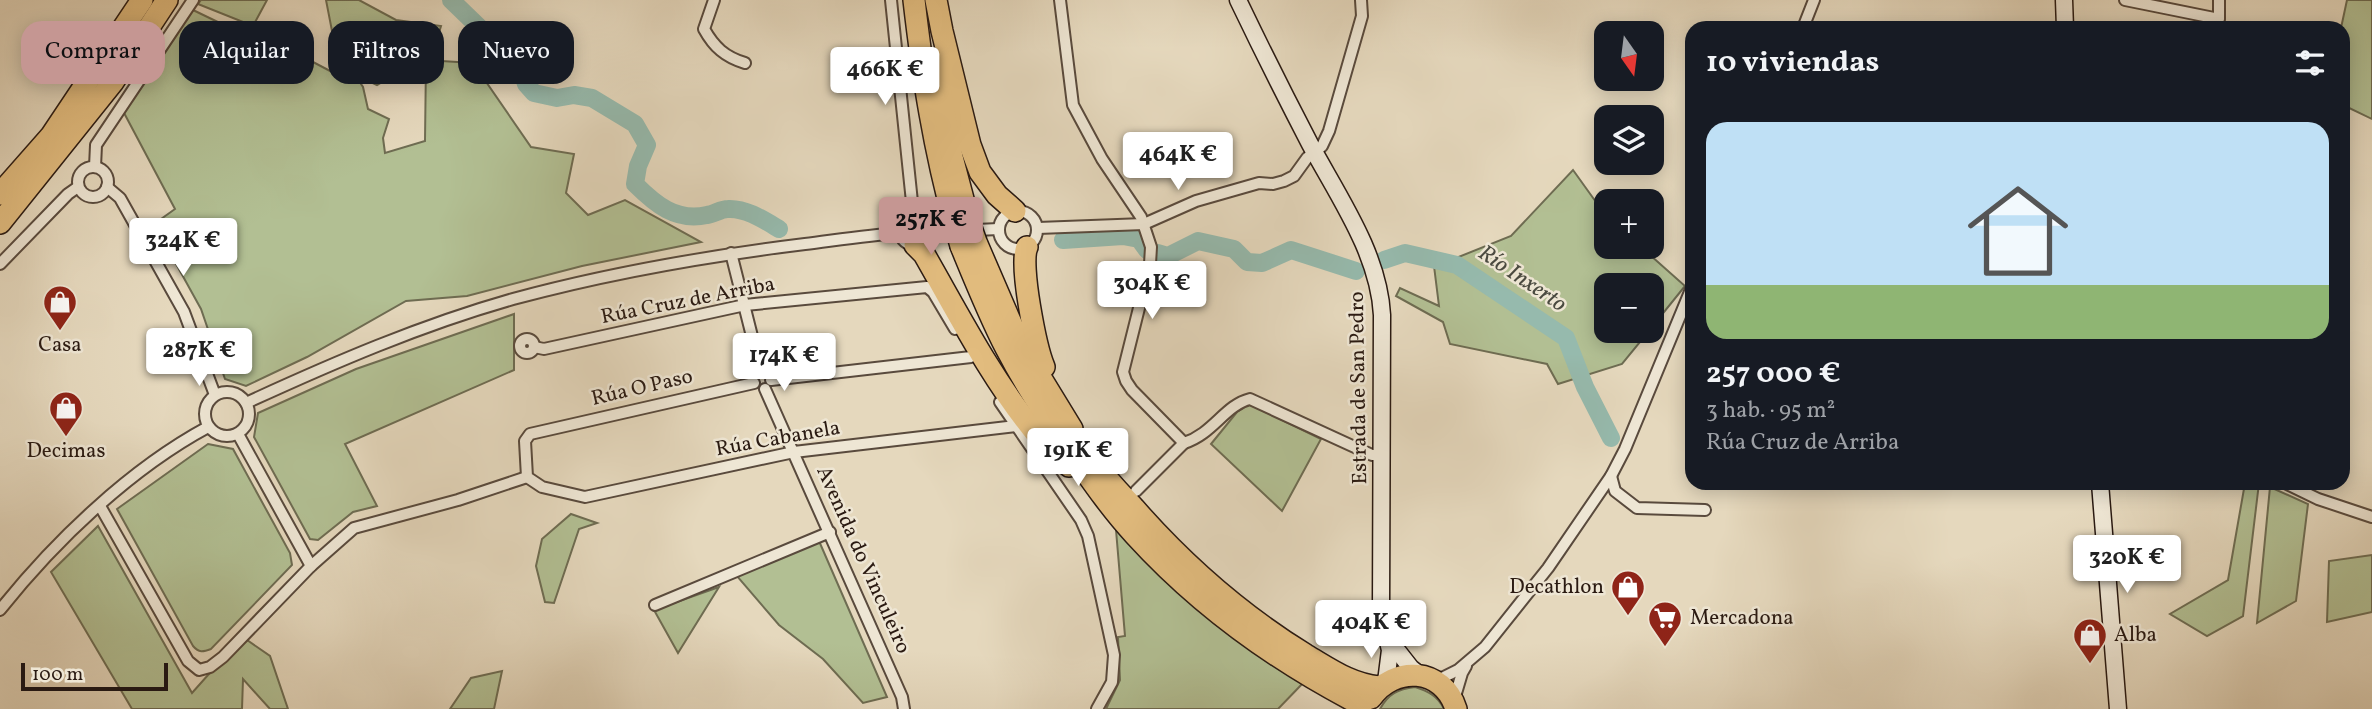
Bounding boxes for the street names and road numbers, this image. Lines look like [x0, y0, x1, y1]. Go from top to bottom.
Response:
street label: Rúa Cruz de Arriba [599, 270, 777, 332]
street label: Estrada de San Pedro [1343, 291, 1375, 485]
street label: Rúa O Paso [588, 362, 696, 414]
street label: Rúa Cabanela [713, 414, 843, 464]
street label: Avenida do Vinculeiro [809, 462, 917, 658]

